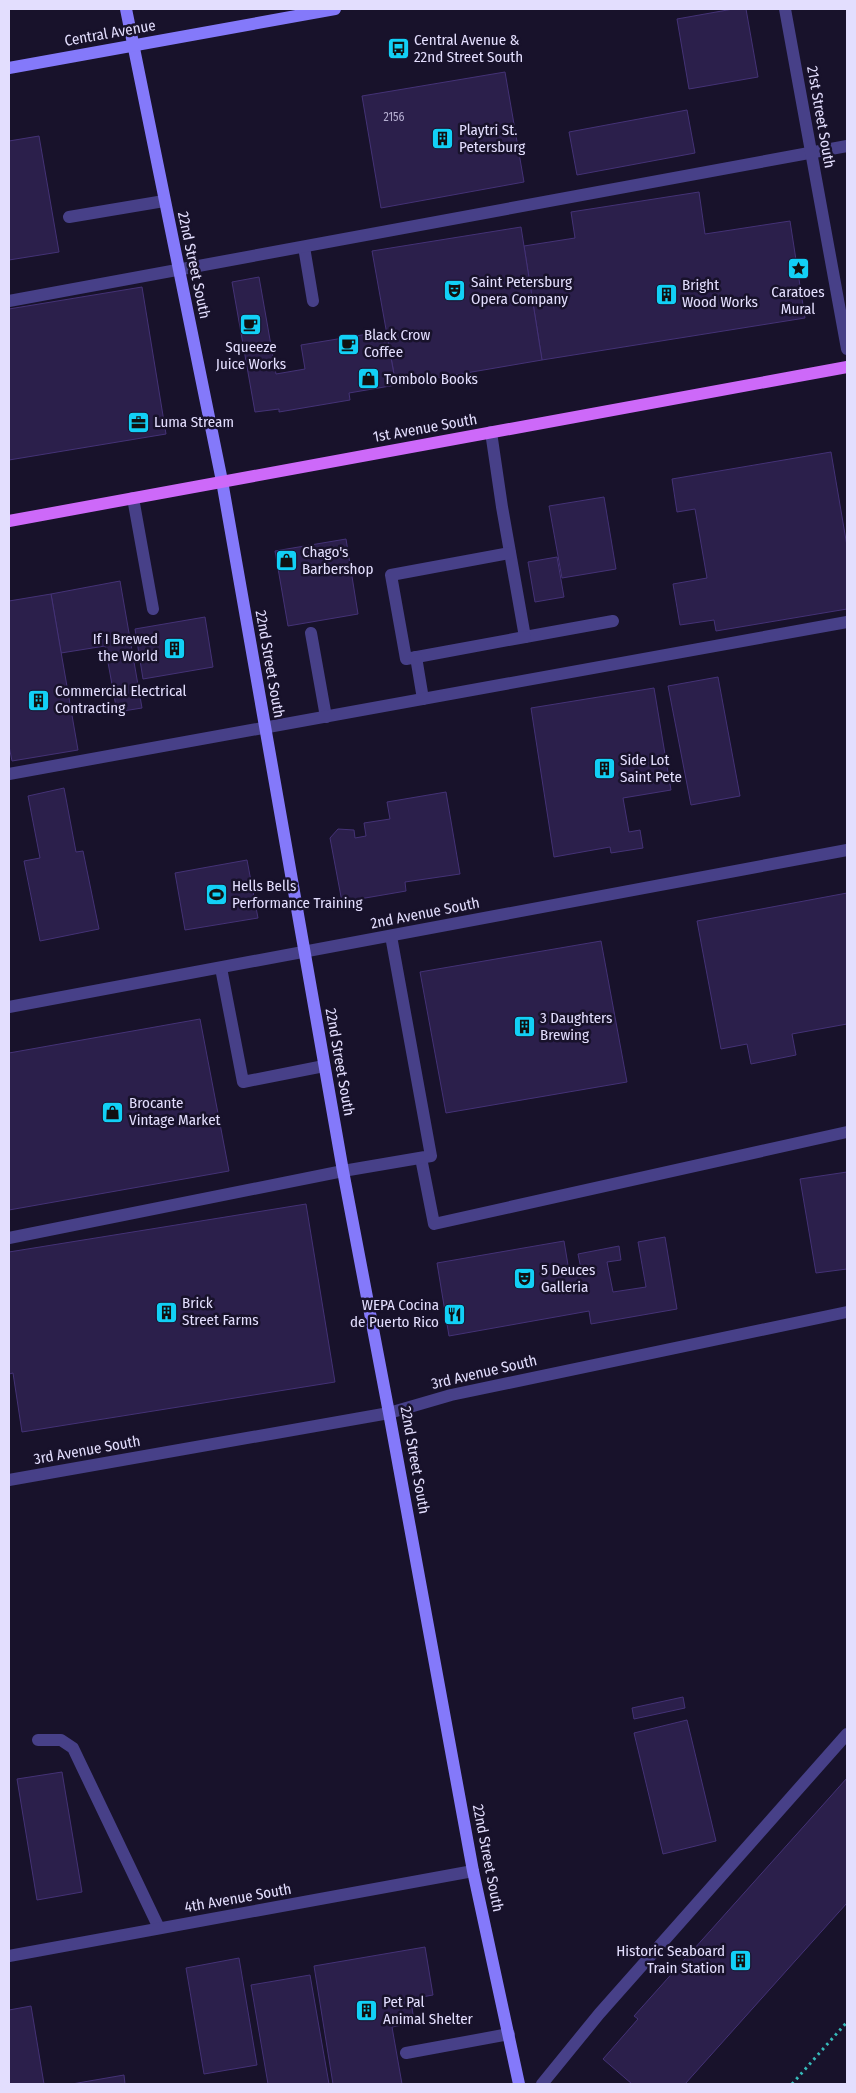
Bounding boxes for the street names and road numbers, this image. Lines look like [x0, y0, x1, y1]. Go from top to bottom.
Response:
street label: Central Avenue [63, 16, 157, 50]
street label: 21st Street South [803, 65, 839, 169]
street label: 22nd Street South [174, 210, 214, 320]
street label: 1st Avenue South [372, 410, 478, 446]
street label: 22nd Street South [252, 609, 288, 719]
street label: 2nd Avenue South [369, 894, 481, 932]
street label: 22nd Street South [322, 1007, 358, 1117]
street label: 3rd Avenue South [429, 1351, 539, 1393]
street label: 22nd Street South [397, 1405, 433, 1515]
street label: 3rd Avenue South [32, 1432, 142, 1468]
street label: 22nd Street South [469, 1803, 507, 1913]
street label: 4th Avenue South [183, 1880, 293, 1916]

